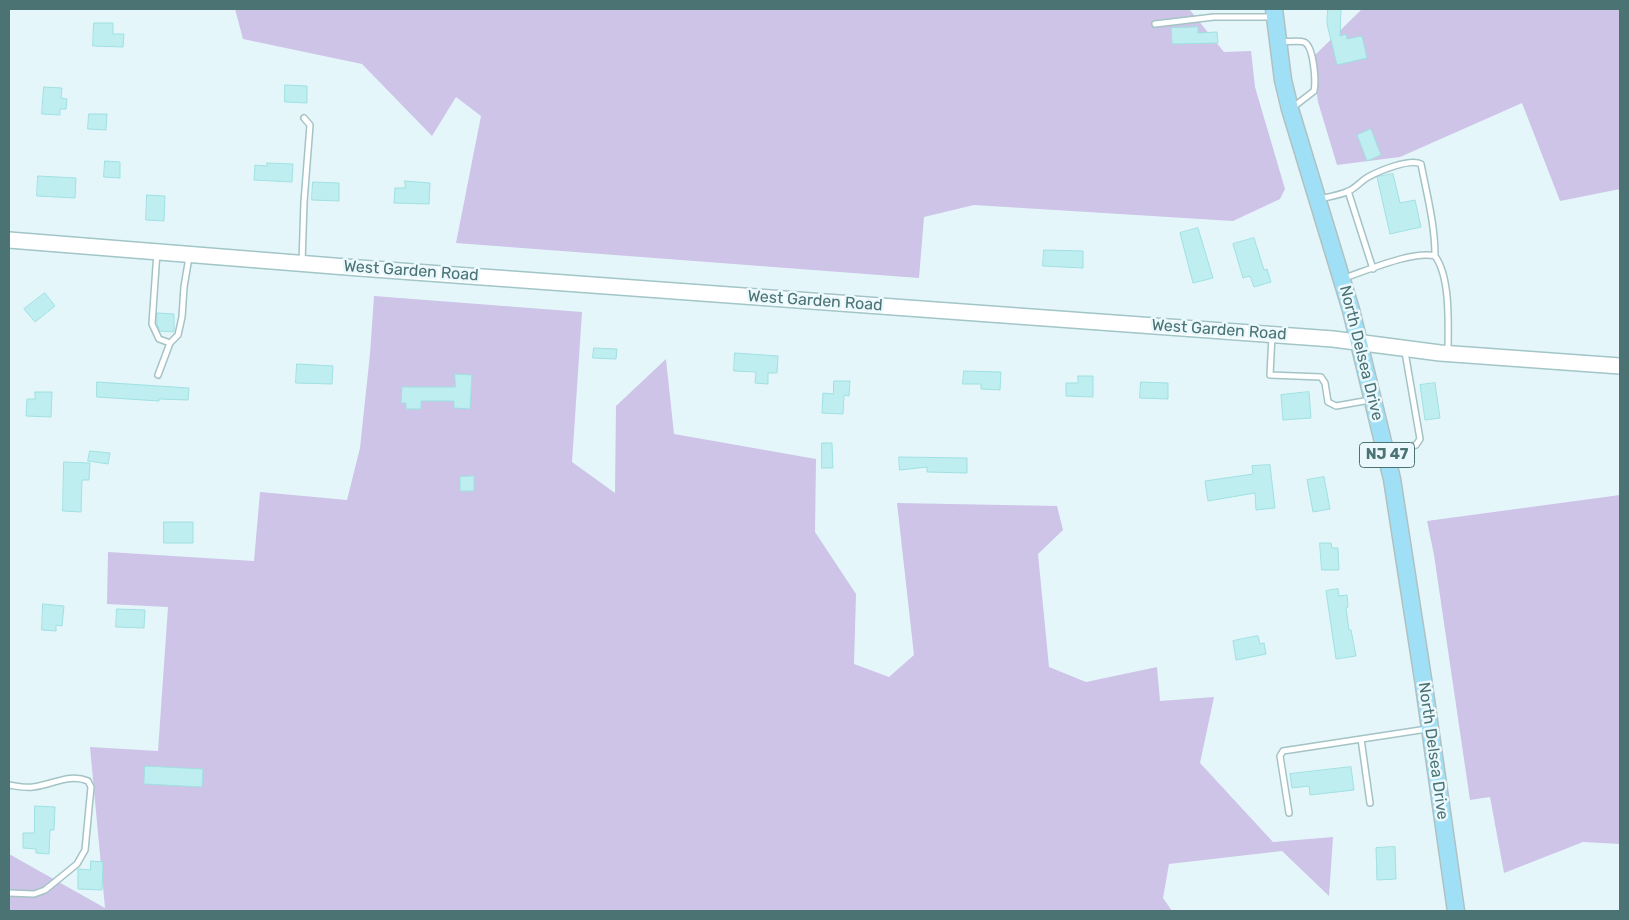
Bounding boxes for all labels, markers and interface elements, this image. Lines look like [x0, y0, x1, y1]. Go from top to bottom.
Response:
street label: West Garden Road [343, 257, 479, 285]
street label: North Delsea Drive [1335, 283, 1387, 423]
street label: West Garden Road [747, 287, 883, 315]
street label: West Garden Road [1151, 316, 1287, 344]
road number: NJ 47 [1360, 442, 1414, 468]
street label: North Delsea Drive [1414, 681, 1452, 821]

